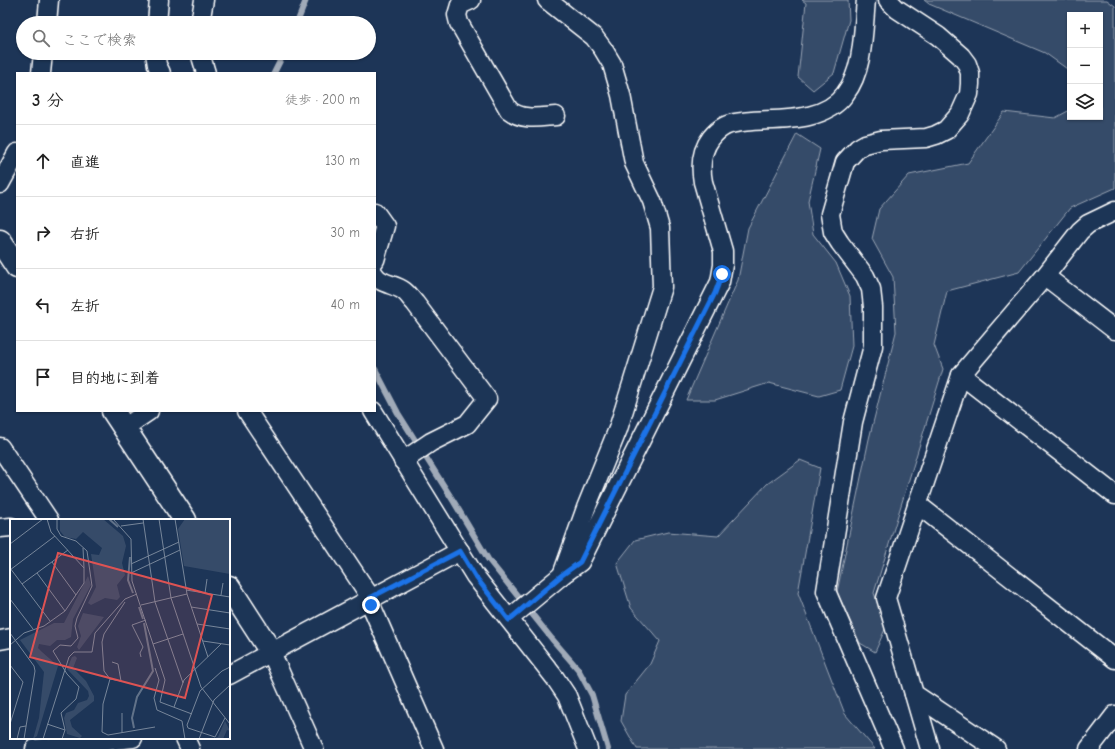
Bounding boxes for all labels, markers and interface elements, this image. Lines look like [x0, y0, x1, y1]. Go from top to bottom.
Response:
map controls [1067, 12, 1103, 120]
button: + [1067, 12, 1103, 48]
search box [16, 16, 376, 60]
icon: search [30, 27, 52, 49]
text: ここで検索 [62, 31, 137, 49]
button: − [1067, 48, 1103, 84]
button: layers [1067, 84, 1103, 120]
text: 3 分 [32, 91, 63, 110]
text: 徒歩 · 200 m [285, 92, 360, 107]
icon: ahead [32, 150, 54, 172]
text: 直進 [70, 153, 100, 171]
text: 130 m [325, 153, 360, 168]
icon: right [32, 222, 54, 244]
text: 右折 [70, 225, 100, 243]
text: 30 m [330, 225, 360, 240]
route start [713, 265, 731, 283]
icon: left [32, 294, 54, 316]
text: 左折 [70, 297, 100, 315]
text: 40 m [331, 297, 360, 312]
icon: arrive [32, 366, 54, 388]
text: 目的地に到着 [70, 369, 160, 387]
inset map [10, 519, 230, 739]
route end [362, 596, 380, 614]

